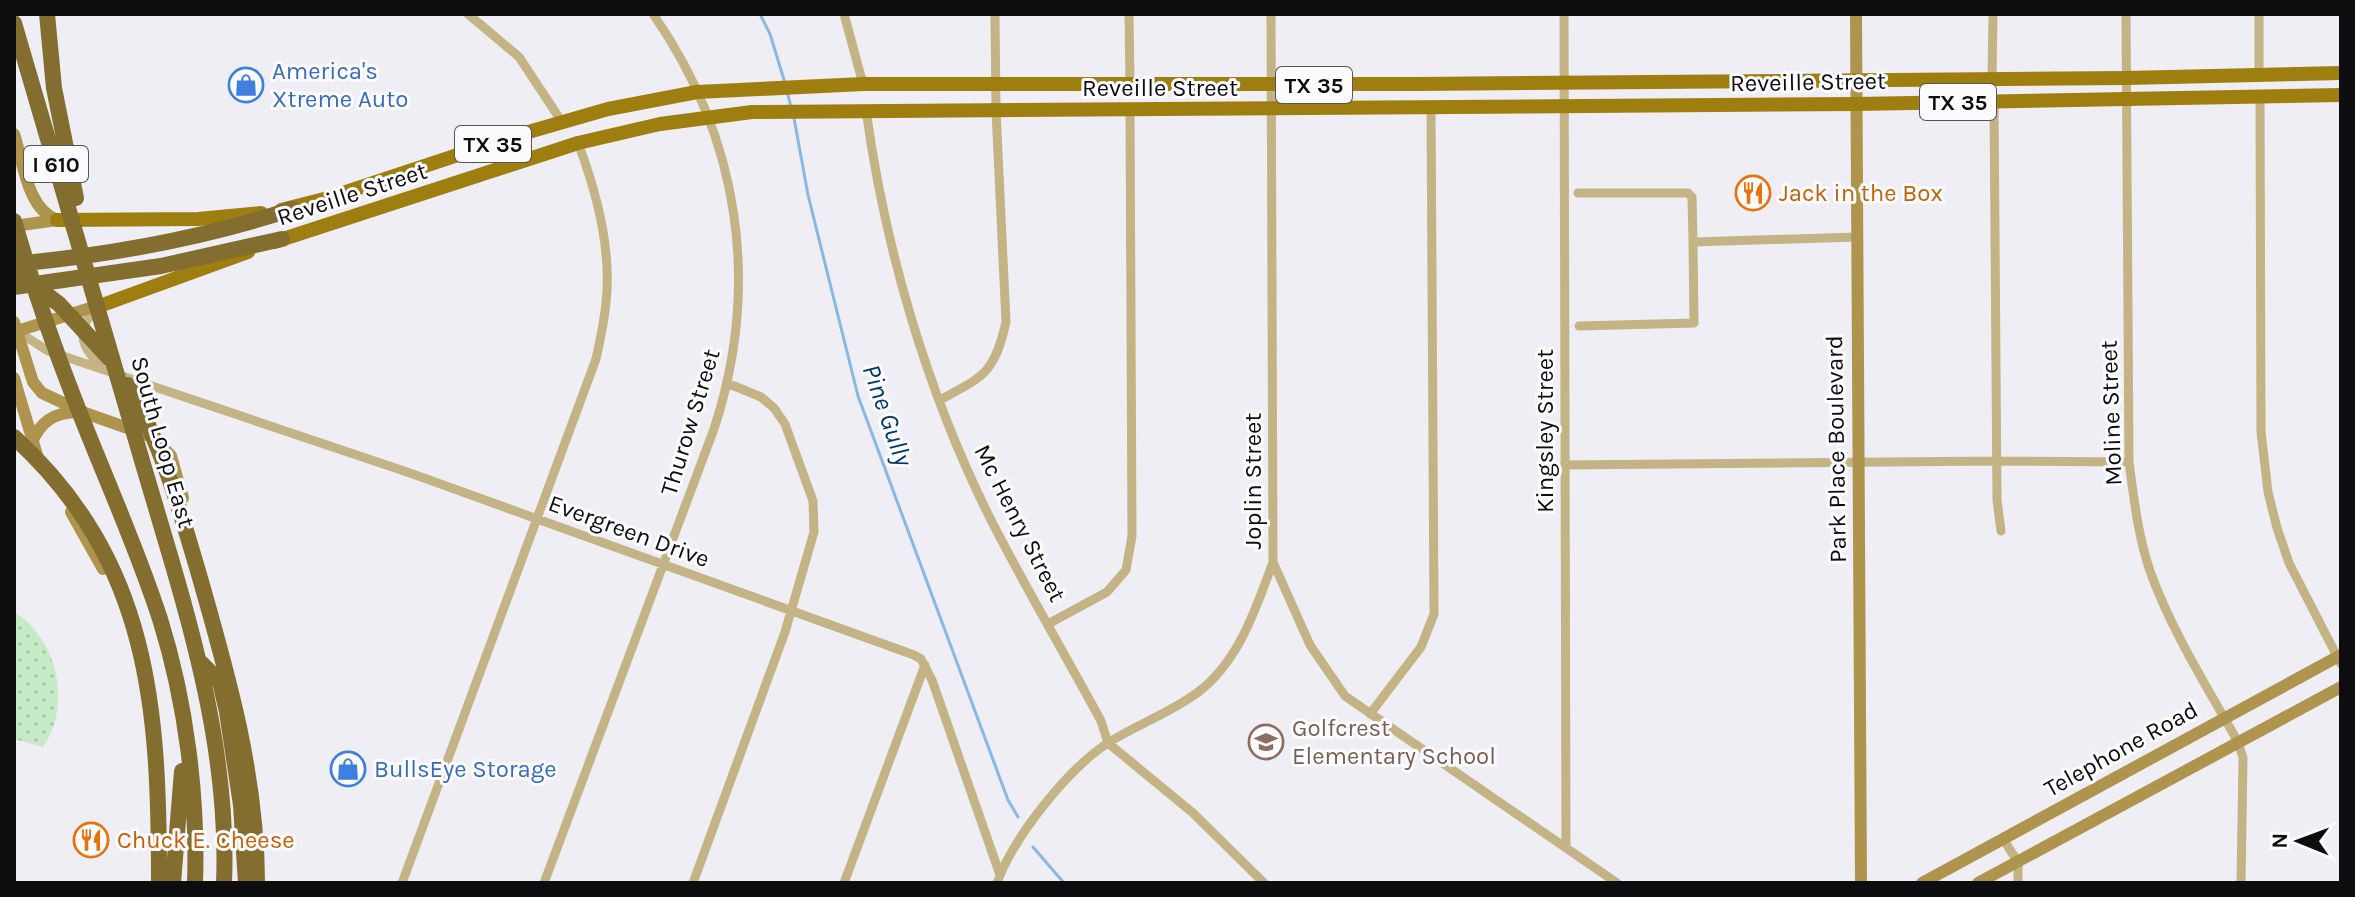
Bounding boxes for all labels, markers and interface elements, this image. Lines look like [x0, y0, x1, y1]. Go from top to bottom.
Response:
place label: America's Xtreme Auto [272, 57, 408, 113]
shop icon: America's Xtreme Auto [227, 66, 265, 104]
road number: TX 35 [1276, 67, 1352, 103]
street label: Reveille Street [1730, 67, 1886, 97]
street label: Reveille Street [1082, 74, 1238, 102]
road number: TX 35 [1920, 84, 1996, 120]
road number: TX 35 [455, 126, 531, 162]
road number: I 610 [24, 146, 88, 182]
street label: Reveille Street [274, 157, 430, 231]
restaurant icon: Jack in the Box [1734, 174, 1772, 212]
place label: Jack in the Box [1779, 179, 1943, 207]
street label: Park Place Boulevard [1820, 335, 1852, 563]
street label: Moline Street [2094, 340, 2128, 486]
street label: Thurow Street [654, 345, 726, 499]
street label: Kingsley Street [1531, 349, 1559, 513]
street label: South Loop East [125, 353, 201, 531]
water label: Pine Gully [856, 360, 920, 471]
street label: Joplin Street [1239, 413, 1267, 549]
street label: Mc Henry Street [968, 440, 1072, 606]
street label: Evergreen Drive [545, 489, 713, 573]
street label: Telephone Road [2039, 695, 2203, 803]
place label: Golfcrest Elementary School [1292, 714, 1496, 770]
school or university icon: Golfcrest Elementary School [1247, 723, 1285, 761]
shop icon: BullsEye Storage [329, 750, 367, 788]
place label: BullsEye Storage [374, 755, 557, 783]
north arrow [2259, 801, 2339, 881]
restaurant icon: Chuck E. Cheese [72, 821, 110, 859]
place label: Chuck E. Cheese [117, 826, 295, 854]
text: N [2267, 833, 2293, 849]

